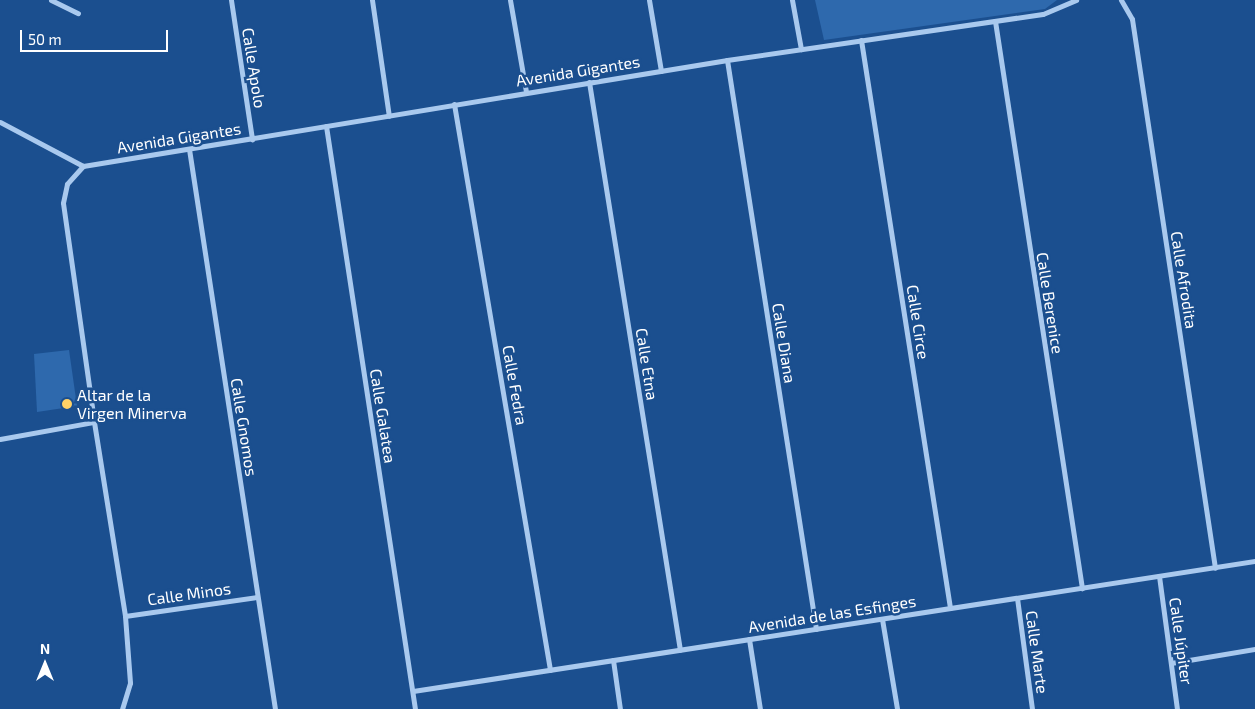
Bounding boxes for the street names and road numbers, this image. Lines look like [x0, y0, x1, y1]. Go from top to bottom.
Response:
street label: Calle Apolo [238, 26, 270, 110]
street label: Avenida Gigantes [515, 52, 641, 90]
street label: Avenida Gigantes [116, 119, 242, 157]
street label: Calle Afrodita [1167, 230, 1201, 330]
street label: Calle Berenice [1033, 251, 1067, 355]
street label: Calle Circe [903, 283, 933, 361]
street label: Calle Diana [768, 301, 800, 385]
street label: Calle Etna [632, 327, 662, 401]
street label: Calle Fedra [499, 343, 531, 427]
street label: Calle Galatea [366, 367, 400, 465]
street label: Calle Gnomos [227, 376, 261, 478]
street label: Calle Minos [146, 579, 232, 609]
street label: Avenida de las Esfinges [747, 591, 917, 637]
street label: Calle Júpiter [1165, 596, 1197, 686]
street label: Calle Marte [1022, 609, 1052, 695]

